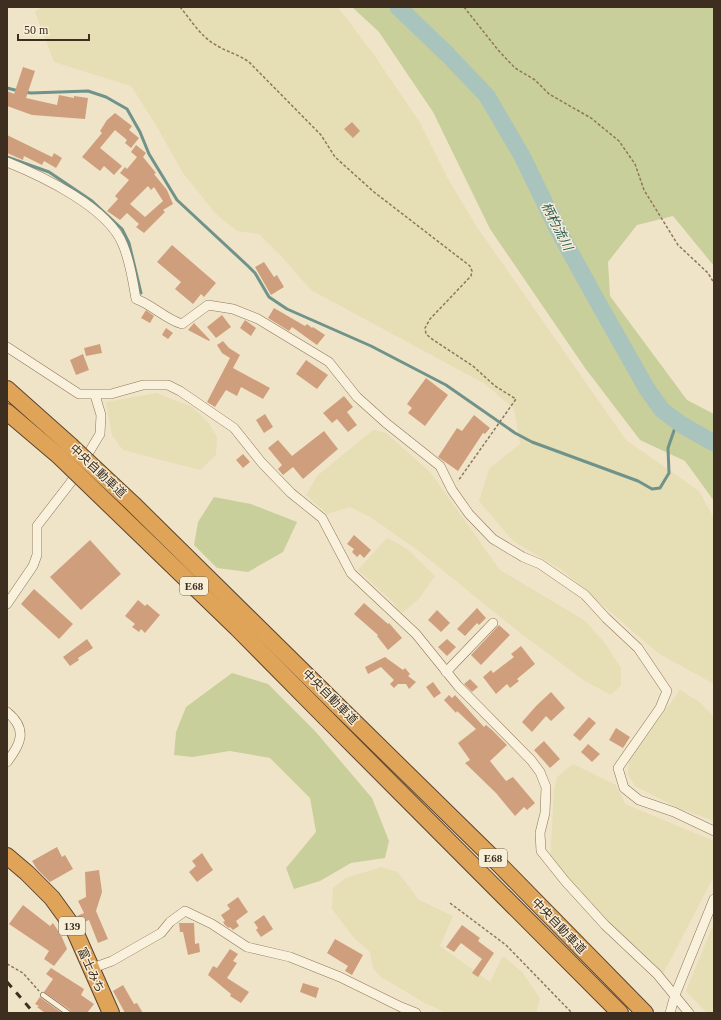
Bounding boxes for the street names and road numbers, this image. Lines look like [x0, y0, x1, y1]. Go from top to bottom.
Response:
street label: 中央自動車道 [67, 441, 129, 501]
road number: E68 [180, 577, 208, 595]
street label: 中央自動車道 [300, 667, 360, 727]
road number: E68 [479, 849, 507, 867]
street label: 中央自動車道 [529, 895, 589, 957]
road number: 139 [59, 917, 85, 935]
street label: 富士みち [75, 945, 107, 995]

